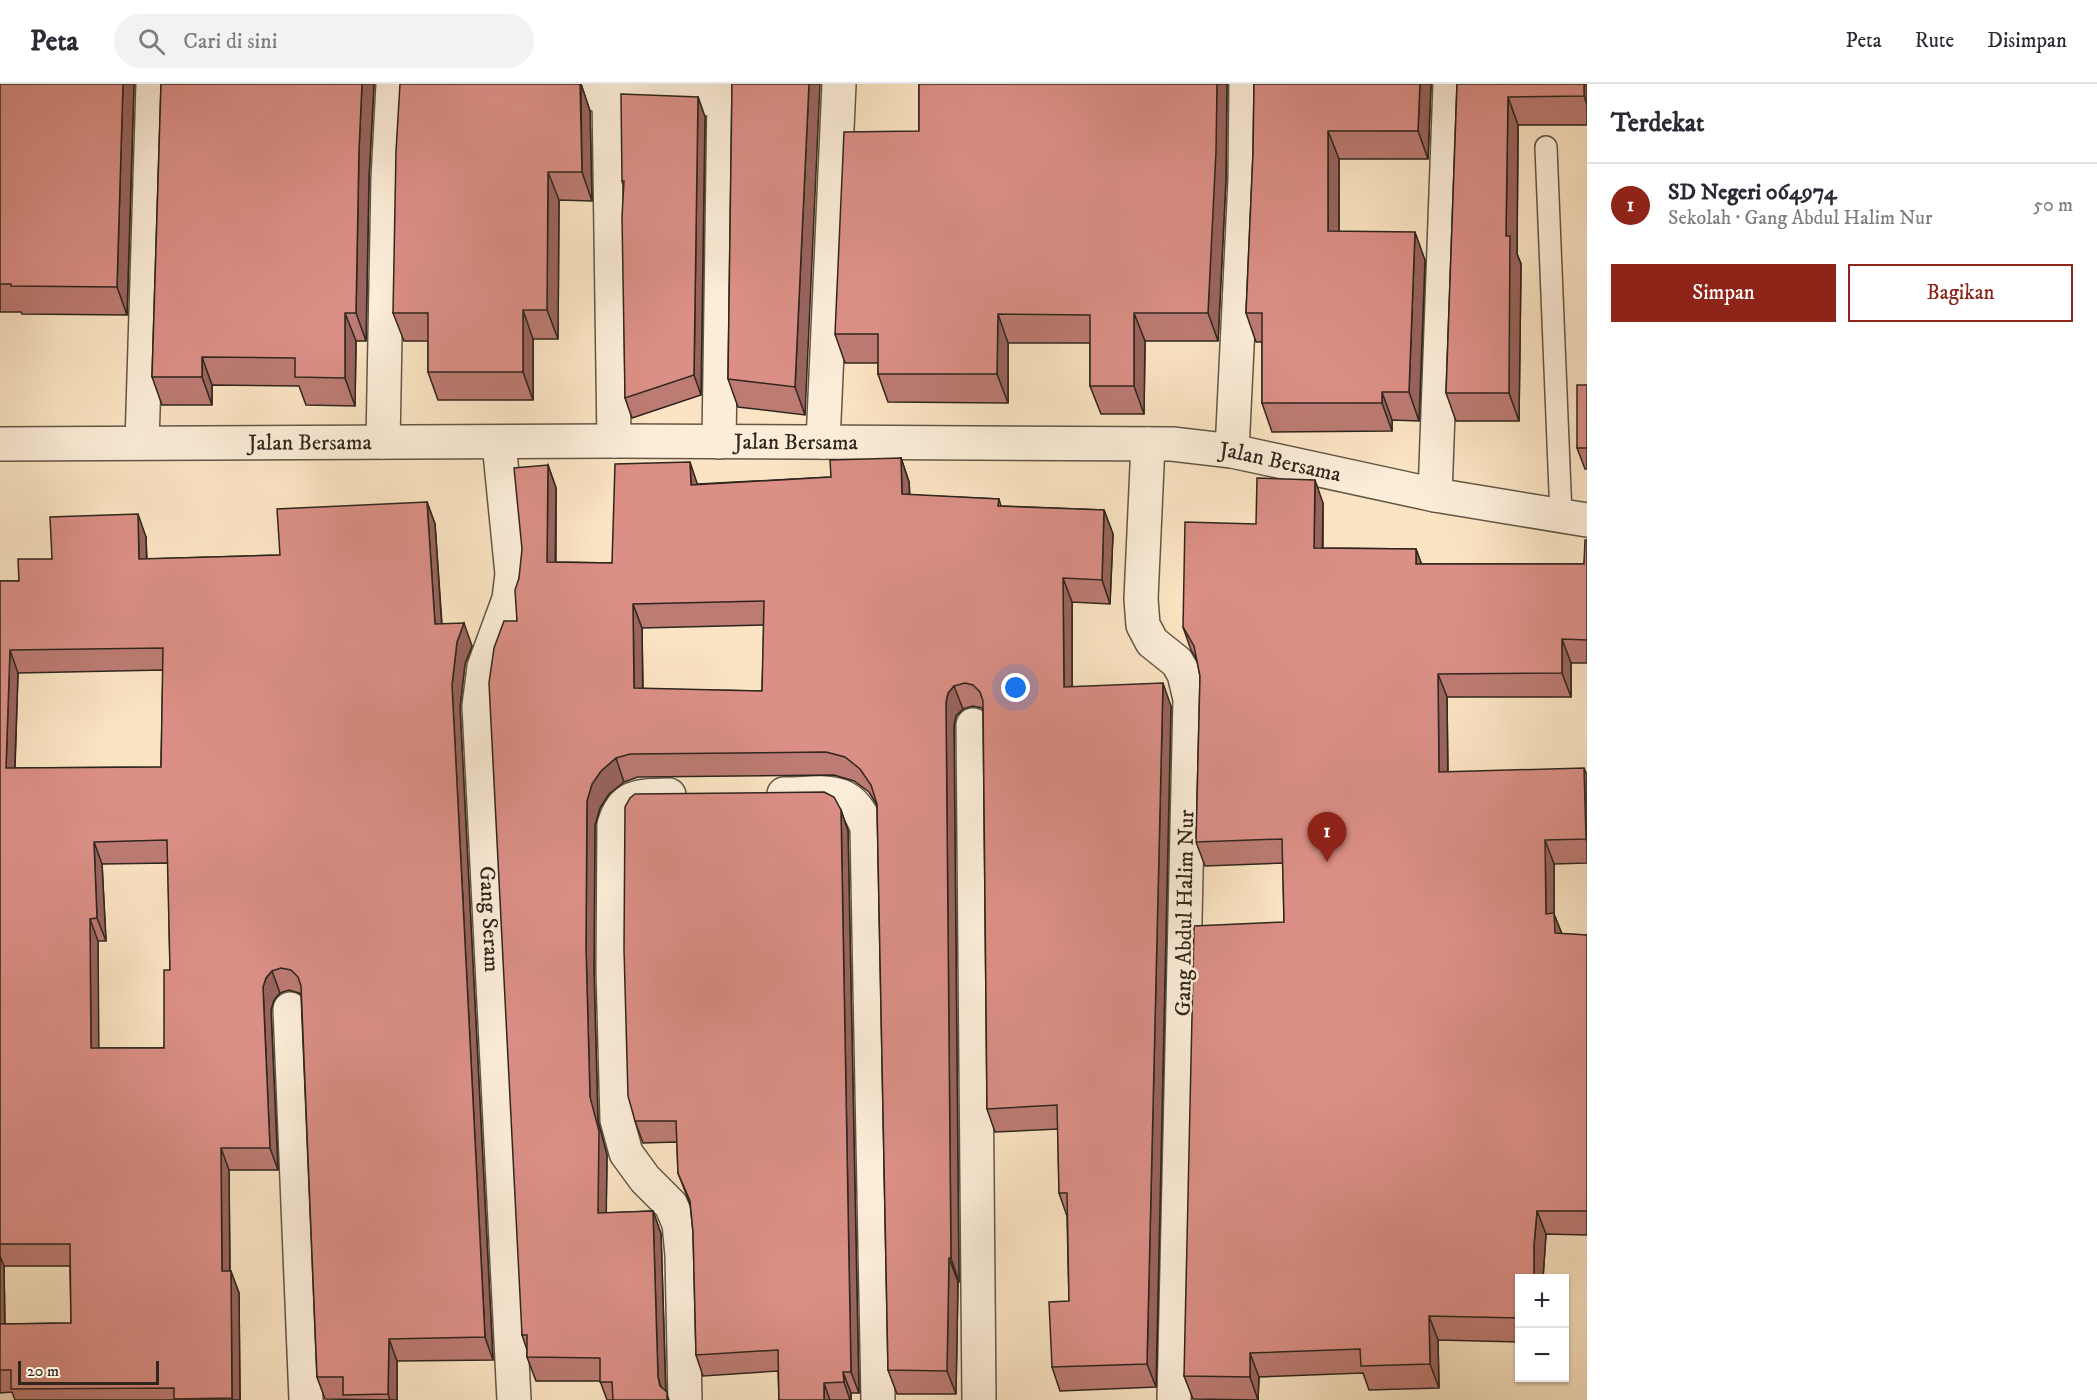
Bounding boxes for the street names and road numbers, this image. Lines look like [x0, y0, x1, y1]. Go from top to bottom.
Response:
street label: Jalan Bersama [732, 428, 859, 456]
street label: Jalan Bersama [246, 429, 373, 456]
street label: Jalan Bersama [1216, 436, 1344, 488]
street label: Gang Abdul Halim Nur [1170, 809, 1200, 1017]
street label: Gang Seram [474, 865, 506, 973]

